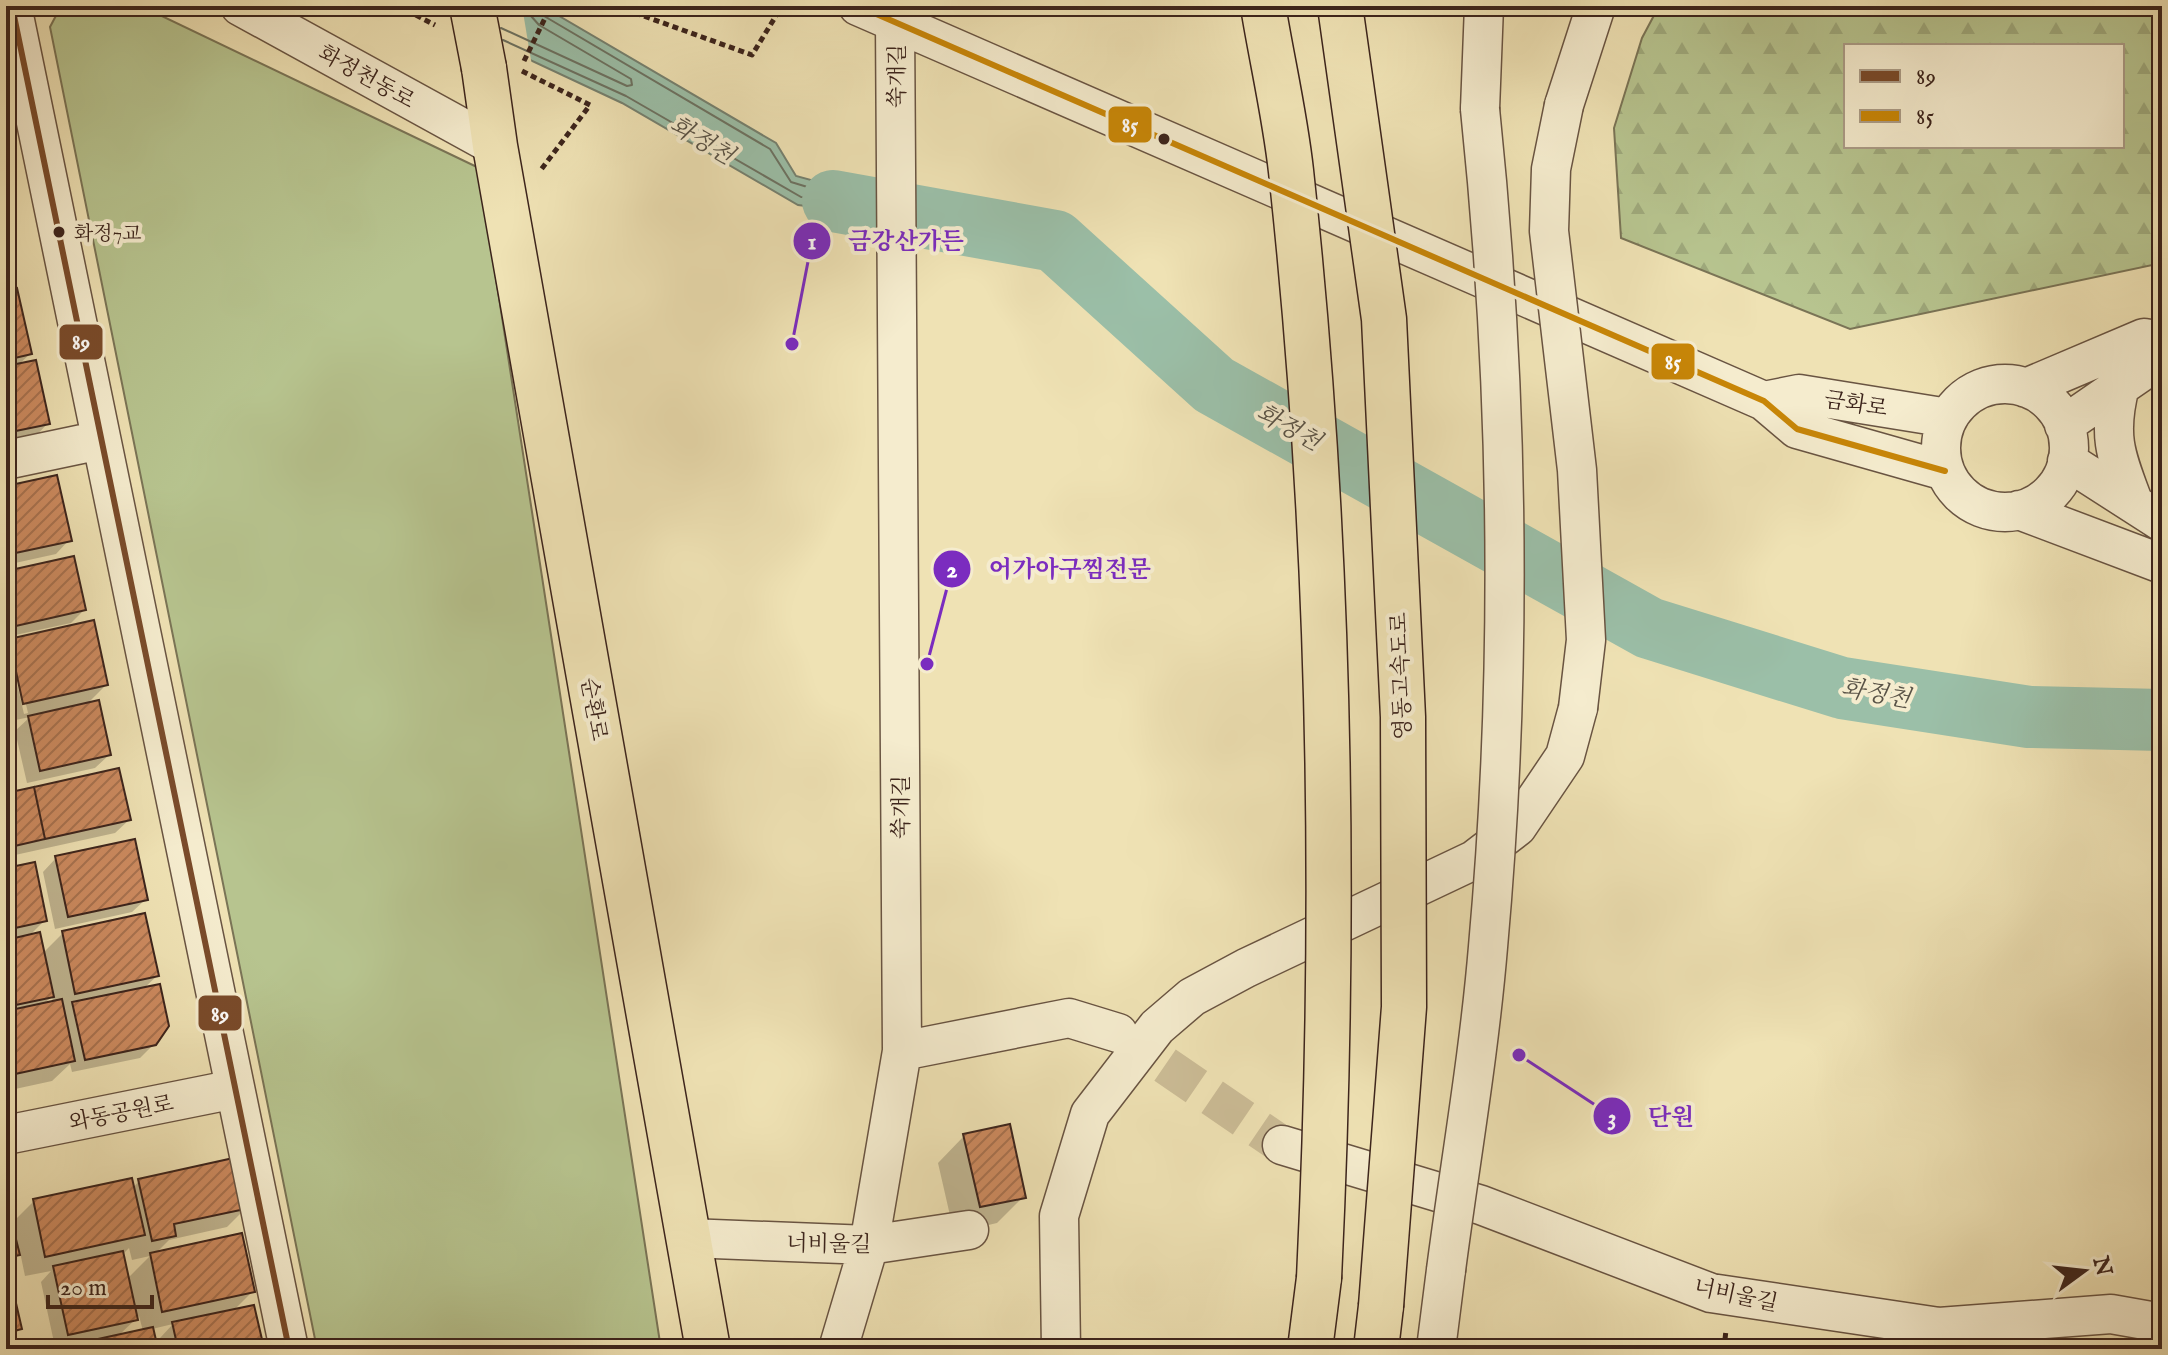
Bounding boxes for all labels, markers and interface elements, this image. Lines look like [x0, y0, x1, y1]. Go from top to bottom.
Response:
street label: 화정천동로 [313, 40, 419, 116]
street label: 쑥개길 [884, 44, 912, 108]
legend [1844, 44, 2124, 148]
text: 89 [1916, 62, 1936, 93]
text: 85 [1916, 102, 1934, 133]
line badge: 85 [1107, 105, 1153, 144]
water label: 화정천 [663, 110, 741, 173]
text: 85 [1122, 112, 1138, 140]
unlabelled marker [1156, 131, 1172, 147]
callout: 금강산가든 [792, 217, 980, 265]
place label: 화정7교 [74, 222, 142, 247]
marker: 화정7교 [51, 224, 67, 240]
text: 1 [808, 227, 817, 258]
text: 금강산가든 [848, 227, 964, 258]
line badge: 89 [58, 323, 104, 361]
text: 89 [72, 329, 90, 357]
line badge: 85 [1650, 342, 1696, 381]
text: 85 [1665, 349, 1681, 377]
street label: 금화로 [1822, 386, 1889, 424]
water label: 화정천 [1250, 398, 1328, 460]
callout: 어가아구찜전문 [932, 545, 1167, 593]
text: 2 [946, 555, 958, 586]
text: 어가아구찜전문 [989, 555, 1151, 586]
street label: 영동고속도로 [1386, 612, 1418, 740]
water label: 화정천 [1839, 673, 1914, 716]
street label: 순환로 [574, 676, 612, 743]
street label: 쑥개길 [888, 775, 916, 839]
line badge: 89 [197, 994, 243, 1032]
text: 89 [211, 1001, 229, 1029]
street label: 와동공원로 [67, 1090, 176, 1138]
callout: 단원 [1592, 1092, 1710, 1140]
text: 3 [1608, 1103, 1616, 1134]
text: 단원 [1648, 1103, 1694, 1134]
street label: 너비울길 [786, 1230, 872, 1260]
north arrow [2044, 1231, 2124, 1311]
text: N [2085, 1253, 2117, 1279]
scale bar [48, 1259, 152, 1309]
text: 20 m [60, 1273, 107, 1304]
street label: 너비울길 [1691, 1273, 1780, 1318]

